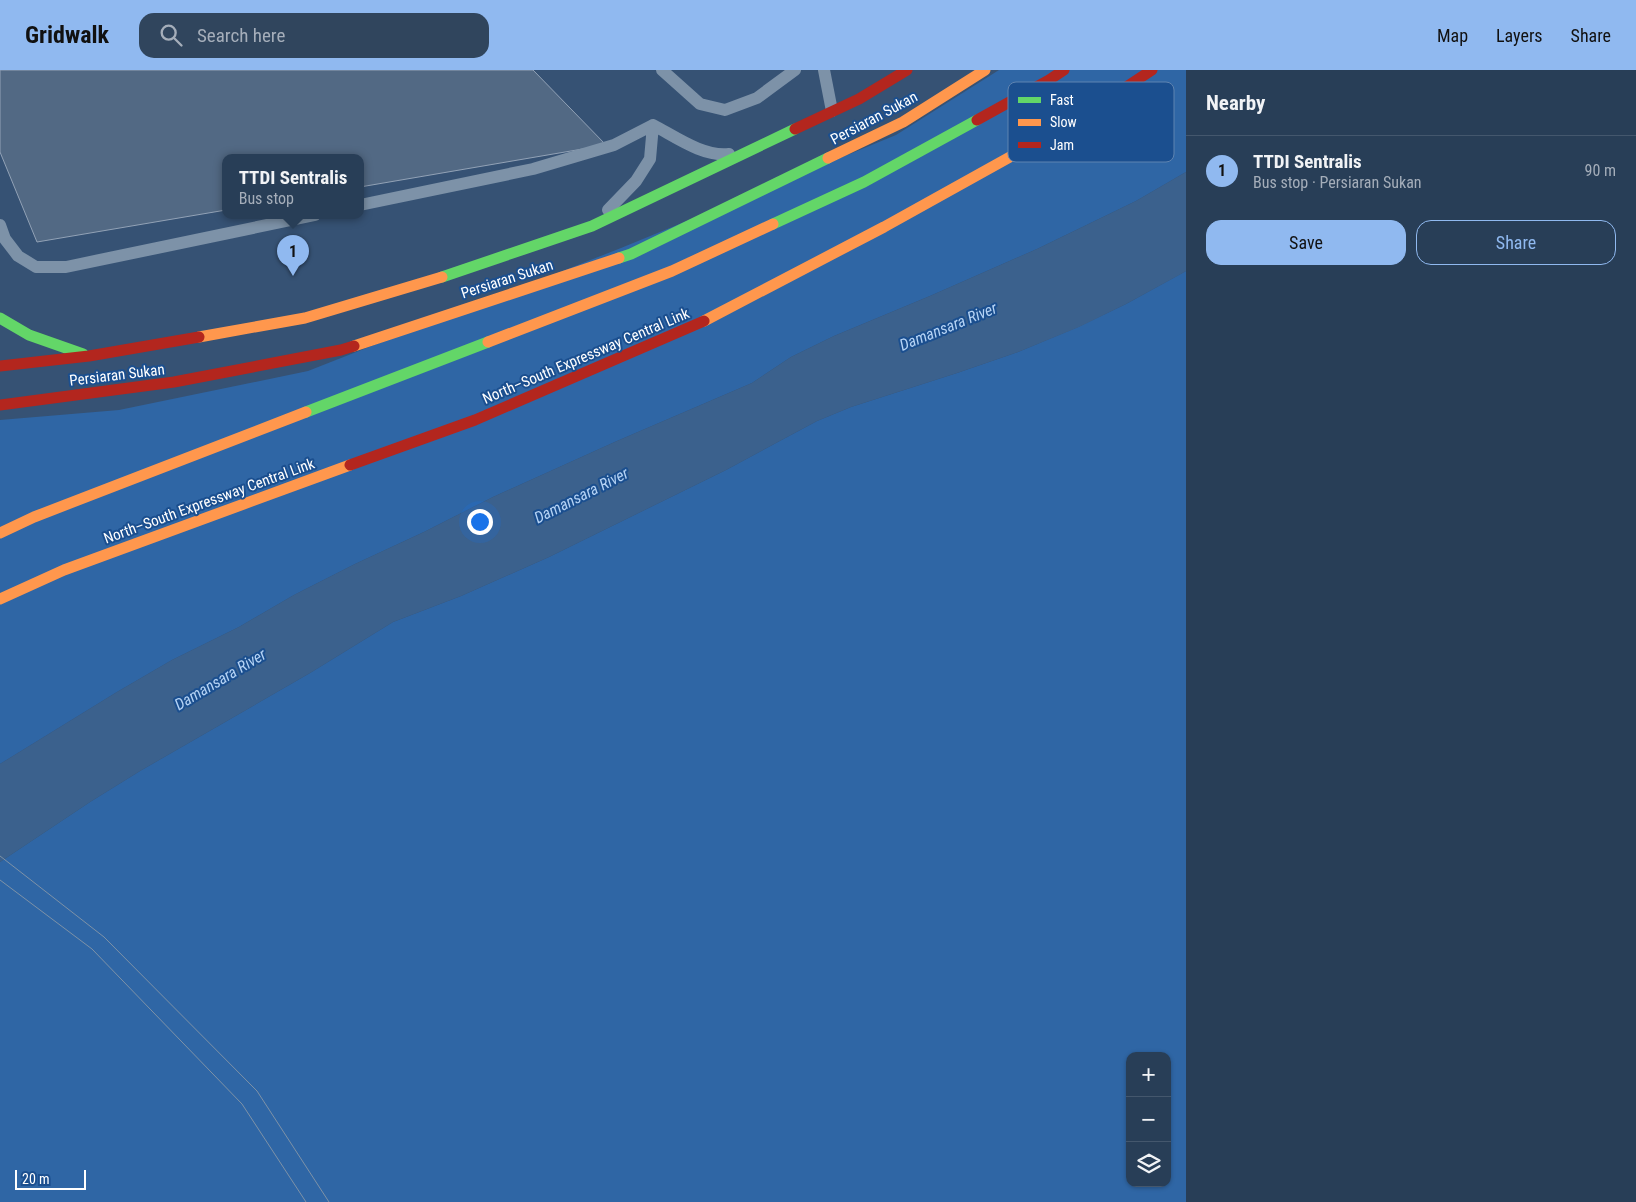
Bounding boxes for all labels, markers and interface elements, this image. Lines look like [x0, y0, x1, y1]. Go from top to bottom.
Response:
search box [139, 13, 489, 58]
text: Gridwalk [25, 21, 109, 49]
icon: search [157, 21, 185, 49]
text: Search here [197, 24, 285, 47]
text: Map [1437, 25, 1468, 46]
text: Layers [1496, 25, 1543, 46]
text: Share [1571, 25, 1611, 46]
legend [1008, 82, 1174, 162]
street label: Persiaran Sukan [828, 88, 920, 148]
text: Nearby [1206, 91, 1265, 115]
text: Fast [1050, 92, 1074, 108]
text: Slow [1050, 114, 1077, 130]
text: Jam [1050, 137, 1074, 153]
text: TTDI Sentralis [1253, 150, 1362, 173]
popup [222, 154, 364, 219]
text: 1 [1218, 161, 1226, 180]
text: 90 m [1584, 161, 1616, 180]
text: TTDI Sentralis [239, 166, 347, 189]
text: Bus stop · Persiaran Sukan [1253, 173, 1422, 192]
text: Bus stop [239, 189, 294, 208]
button: Save [1206, 220, 1406, 265]
button: Share [1416, 220, 1616, 265]
pin: 1 [277, 235, 309, 276]
street label: Persiaran Sukan [459, 256, 555, 302]
water label: Damansara River [897, 298, 1001, 355]
street label: North–South Expressway Central Link [480, 304, 692, 408]
street label: Persiaran Sukan [68, 360, 166, 390]
street label: North–South Expressway Central Link [101, 454, 317, 548]
water label: Damansara River [531, 463, 633, 527]
your location [467, 509, 493, 535]
water label: Damansara River [171, 644, 271, 714]
map controls [1126, 1052, 1171, 1187]
button: + [1126, 1052, 1171, 1097]
button: − [1126, 1097, 1171, 1142]
button: layers [1126, 1142, 1171, 1187]
scale bar [15, 1167, 86, 1190]
text: 20 m [22, 1171, 50, 1187]

